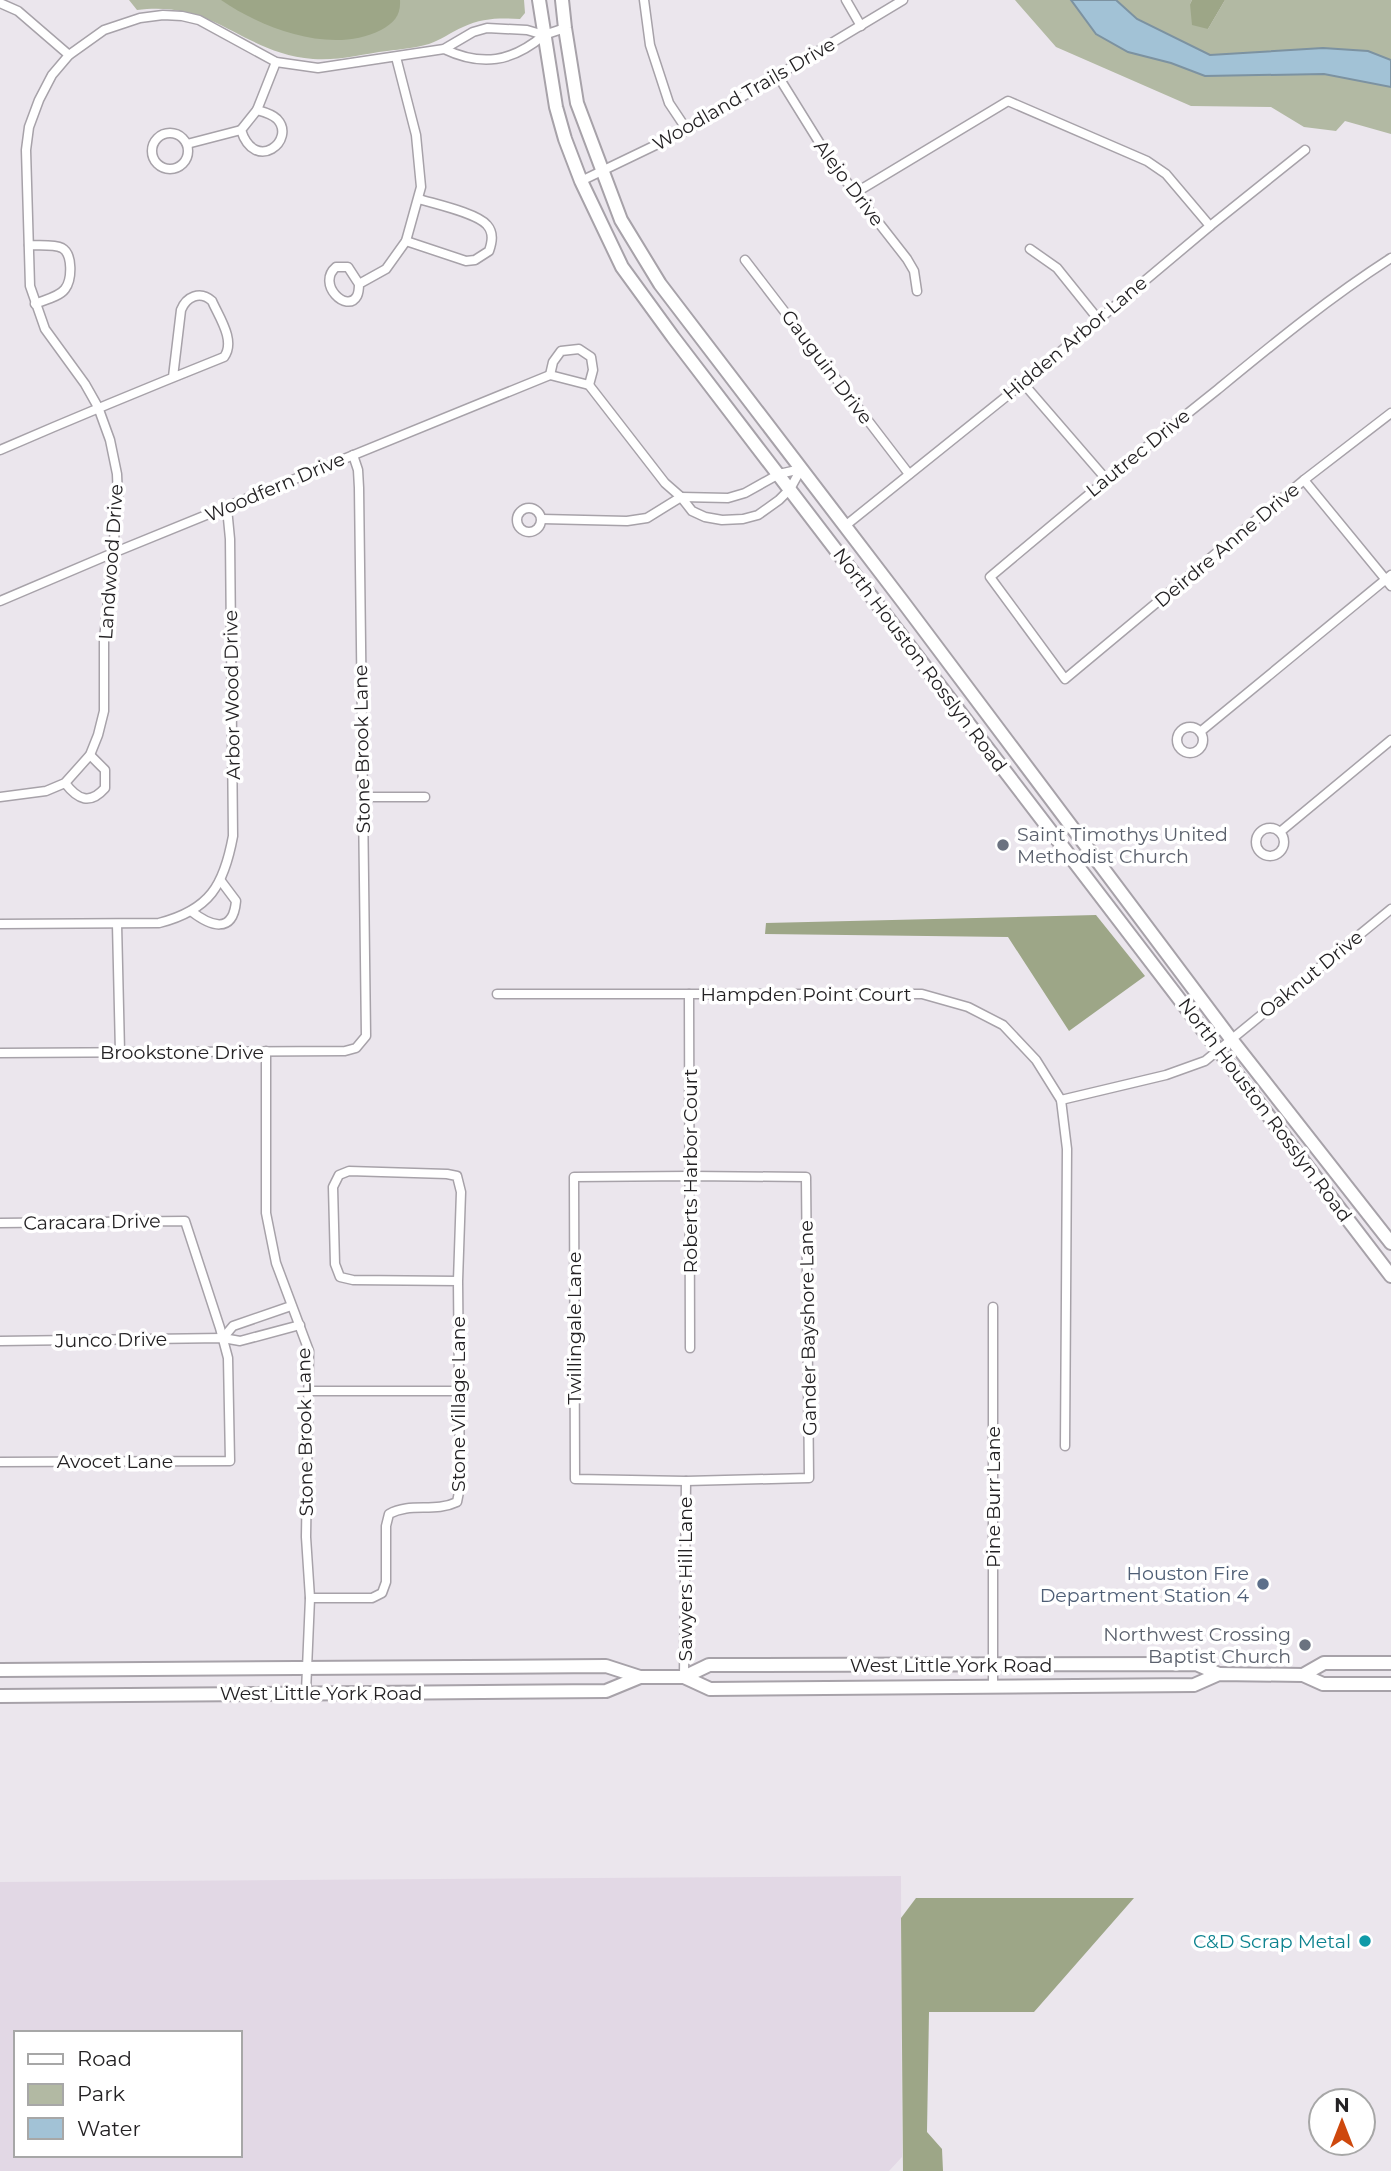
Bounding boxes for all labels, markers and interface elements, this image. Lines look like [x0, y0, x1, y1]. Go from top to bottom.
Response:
street label: Woodland Trails Drive [649, 32, 839, 156]
street label: Alejo Drive [809, 135, 889, 231]
street label: Hidden Arbor Lane [998, 271, 1152, 405]
street label: Gauguin Drive [777, 305, 877, 429]
street label: Lautrec Drive [1081, 404, 1195, 502]
street label: Woodfern Drive [202, 447, 348, 527]
street label: Deirdre Anne Drive [1150, 478, 1304, 612]
street label: Landwood Drive [94, 483, 128, 641]
street label: North Houston Rosslyn Road [828, 544, 1012, 776]
street label: Arbor Wood Drive [219, 610, 245, 780]
street label: Stone Brook Lane [349, 664, 375, 834]
place label: Saint Timothys United Methodist Church [1017, 823, 1228, 868]
marker: Saint Timothys United Methodist Church [995, 837, 1011, 853]
street label: Oaknut Drive [1255, 925, 1367, 1023]
street label: Hampden Point Court [700, 983, 912, 1006]
street label: North Houston Rosslyn Road [1173, 994, 1357, 1226]
street label: Brookstone Drive [100, 1041, 264, 1064]
street label: Roberts Harbor Court [679, 1068, 702, 1273]
street label: Caracara Drive [23, 1209, 161, 1235]
street label: Gander Bayshore Lane [795, 1220, 821, 1436]
street label: Twillingale Lane [563, 1252, 586, 1404]
street label: Stone Village Lane [447, 1316, 470, 1492]
street label: Junco Drive [54, 1328, 167, 1352]
street label: Stone Brook Lane [292, 1347, 318, 1517]
street label: Pine Burr Lane [982, 1426, 1005, 1568]
street label: Avocet Lane [57, 1450, 173, 1473]
street label: Sawyers Hill Lane [674, 1496, 697, 1662]
place label: Houston Fire Department Station 4 [1040, 1562, 1249, 1607]
marker: Houston Fire Department Station 4 [1255, 1576, 1271, 1592]
place label: Northwest Crossing Baptist Church [1103, 1623, 1291, 1668]
marker: Northwest Crossing Baptist Church [1297, 1637, 1313, 1653]
street label: West Little York Road [850, 1654, 1052, 1677]
street label: West Little York Road [220, 1682, 422, 1705]
place label: C&D Scrap Metal [1193, 1930, 1351, 1953]
marker: C&D Scrap Metal [1357, 1933, 1373, 1949]
legend [14, 2031, 242, 2157]
text: Road [77, 2046, 132, 2071]
text: Park [77, 2081, 125, 2106]
north arrow [1307, 2087, 1377, 2157]
text: N [1334, 2094, 1350, 2117]
text: Water [77, 2116, 141, 2141]

